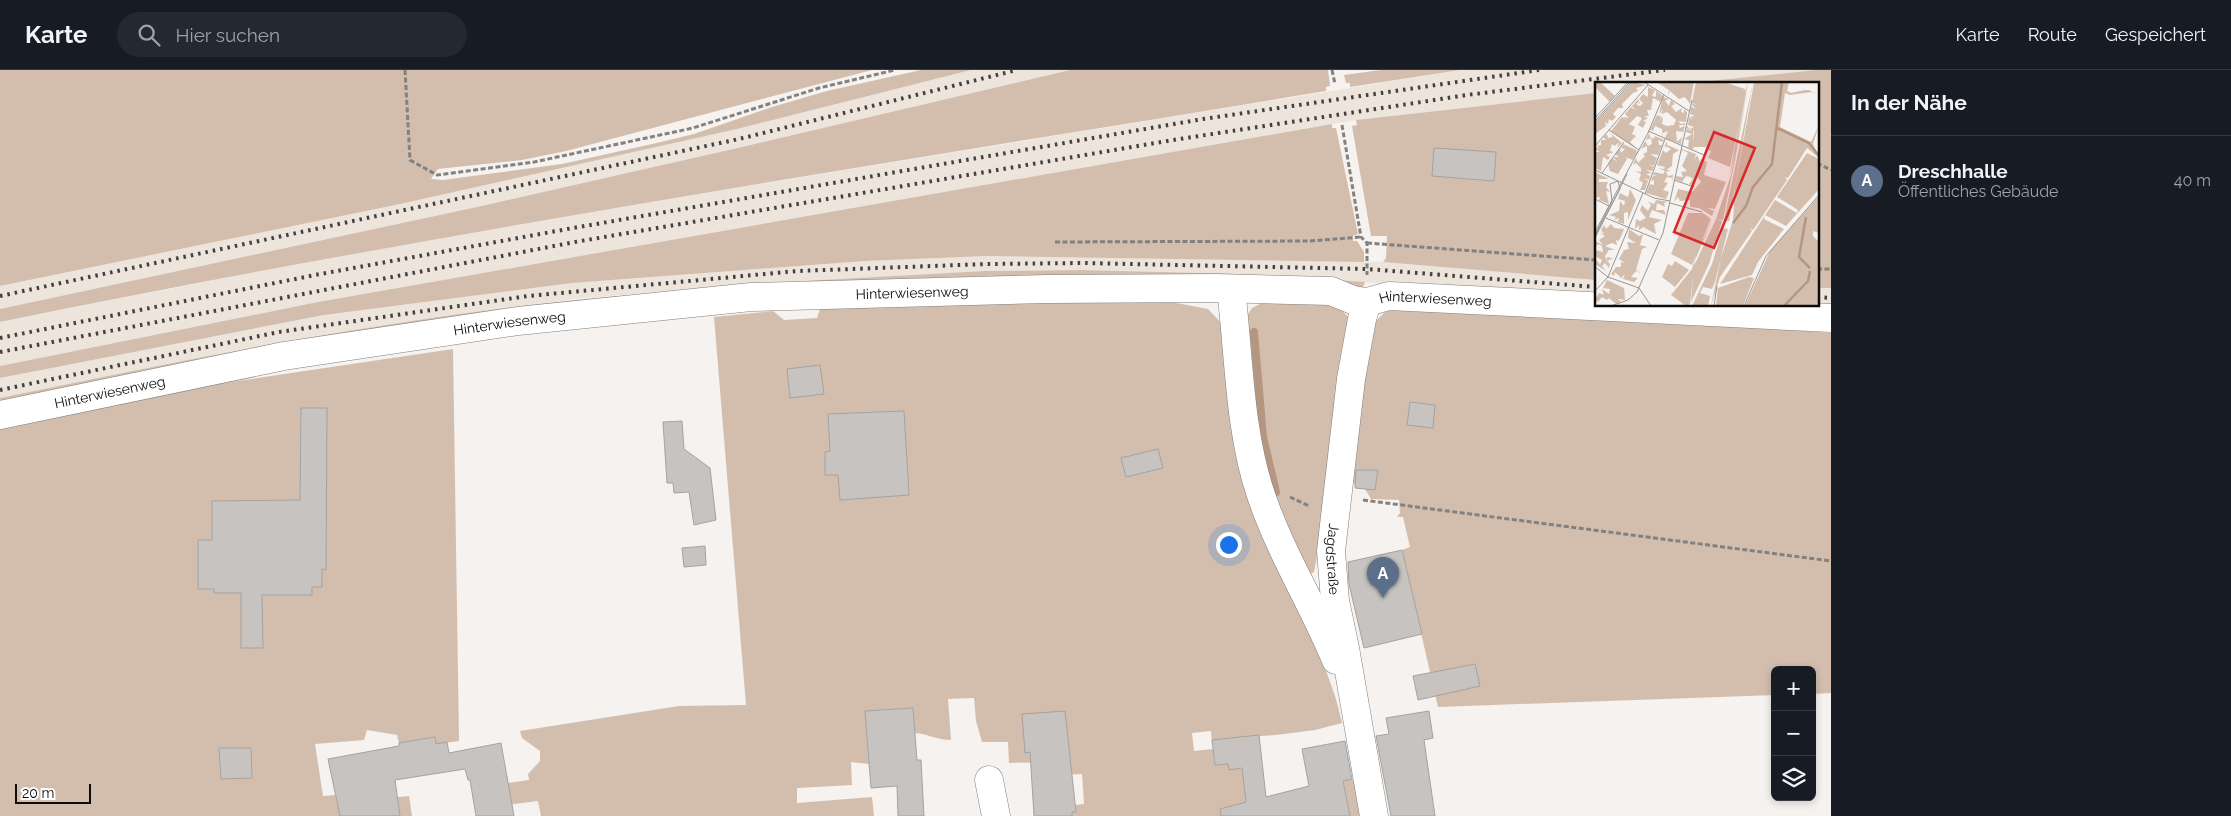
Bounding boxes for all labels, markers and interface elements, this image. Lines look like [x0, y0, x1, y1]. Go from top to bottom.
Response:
search box [117, 12, 467, 57]
text: Karte [25, 20, 87, 49]
icon: search [135, 21, 163, 49]
text: Hier suchen [175, 24, 280, 46]
text: Karte [1956, 24, 2000, 45]
text: Route [2028, 24, 2077, 45]
text: Gespeichert [2105, 24, 2206, 45]
inset map [1595, 82, 1818, 306]
text: In der Nähe [1851, 90, 1967, 115]
text: Dreschhalle [1898, 160, 2008, 182]
text: A [1862, 171, 1872, 190]
text: 40 m [2174, 171, 2211, 190]
text: Öffentliches Gebäude [1898, 182, 2059, 201]
street label: Hinterwiesenweg [855, 283, 969, 302]
street label: Hinterwiesenweg [1377, 288, 1492, 309]
street label: Hinterwiesenweg [452, 308, 566, 339]
street label: Hinterwiesenweg [53, 373, 167, 412]
street label: Jagdstraße [1323, 523, 1342, 595]
your location [1216, 532, 1242, 558]
pin: A [1367, 557, 1399, 598]
map controls [1771, 666, 1816, 801]
button: + [1771, 666, 1816, 711]
button: − [1771, 711, 1816, 756]
button: layers [1771, 756, 1816, 801]
scale bar [15, 781, 91, 804]
text: 20 m [22, 785, 54, 801]

